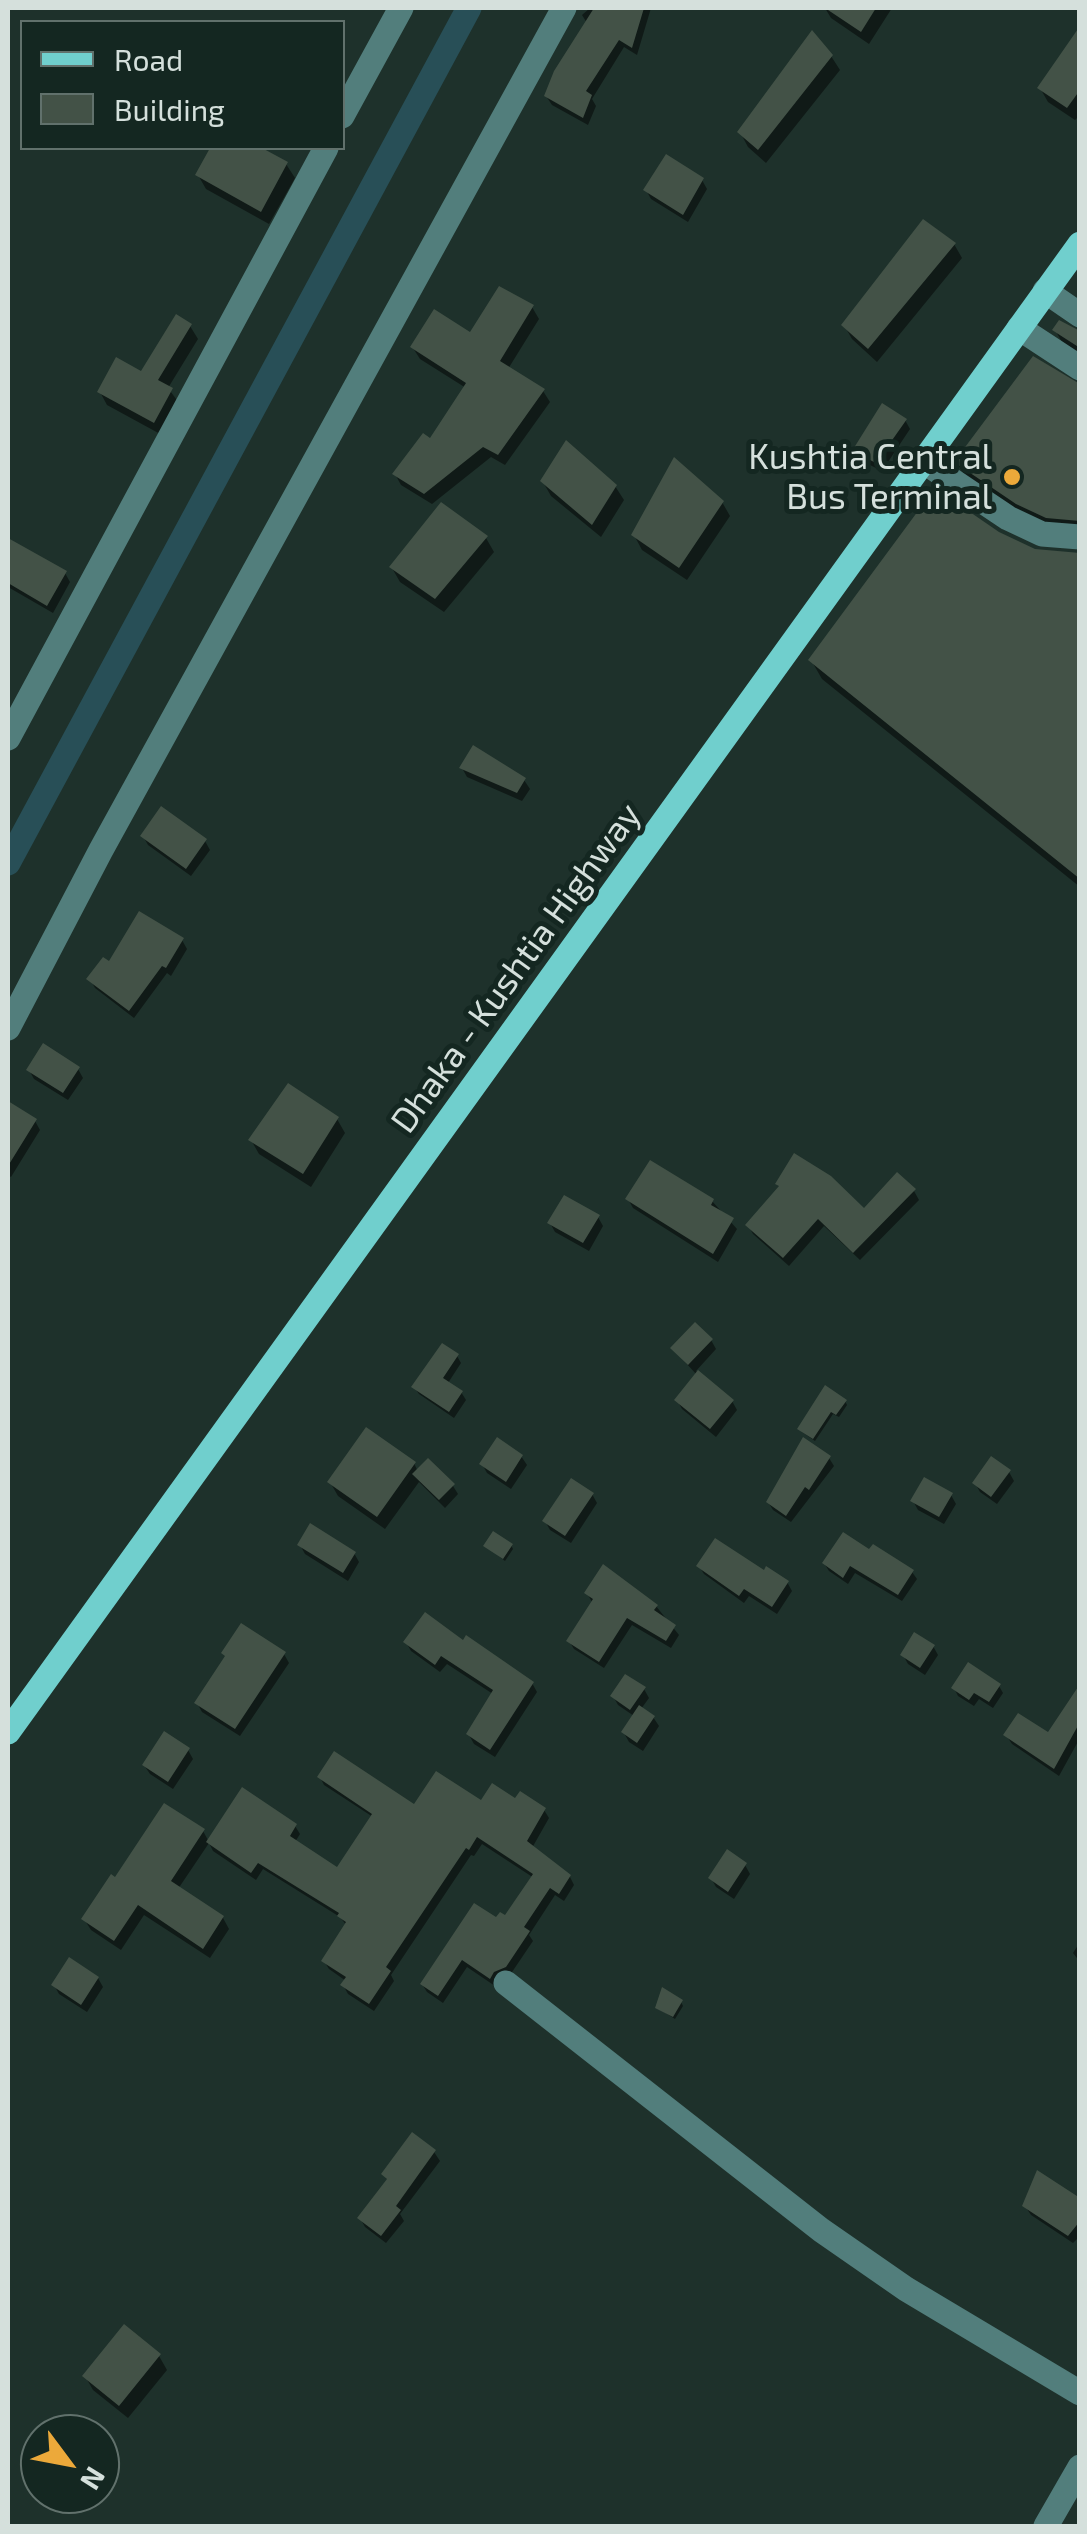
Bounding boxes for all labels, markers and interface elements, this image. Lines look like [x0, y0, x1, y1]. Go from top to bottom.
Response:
legend [20, 20, 345, 150]
text: Road [114, 41, 183, 77]
text: Building [114, 91, 225, 127]
place label: Kushtia Central Bus Terminal [748, 436, 992, 518]
marker: Kushtia Central Bus Terminal [1001, 466, 1023, 488]
street label: Dhaka - Kushtia Highway [382, 795, 650, 1141]
north arrow [20, 2414, 120, 2514]
text: N [74, 2461, 114, 2496]

